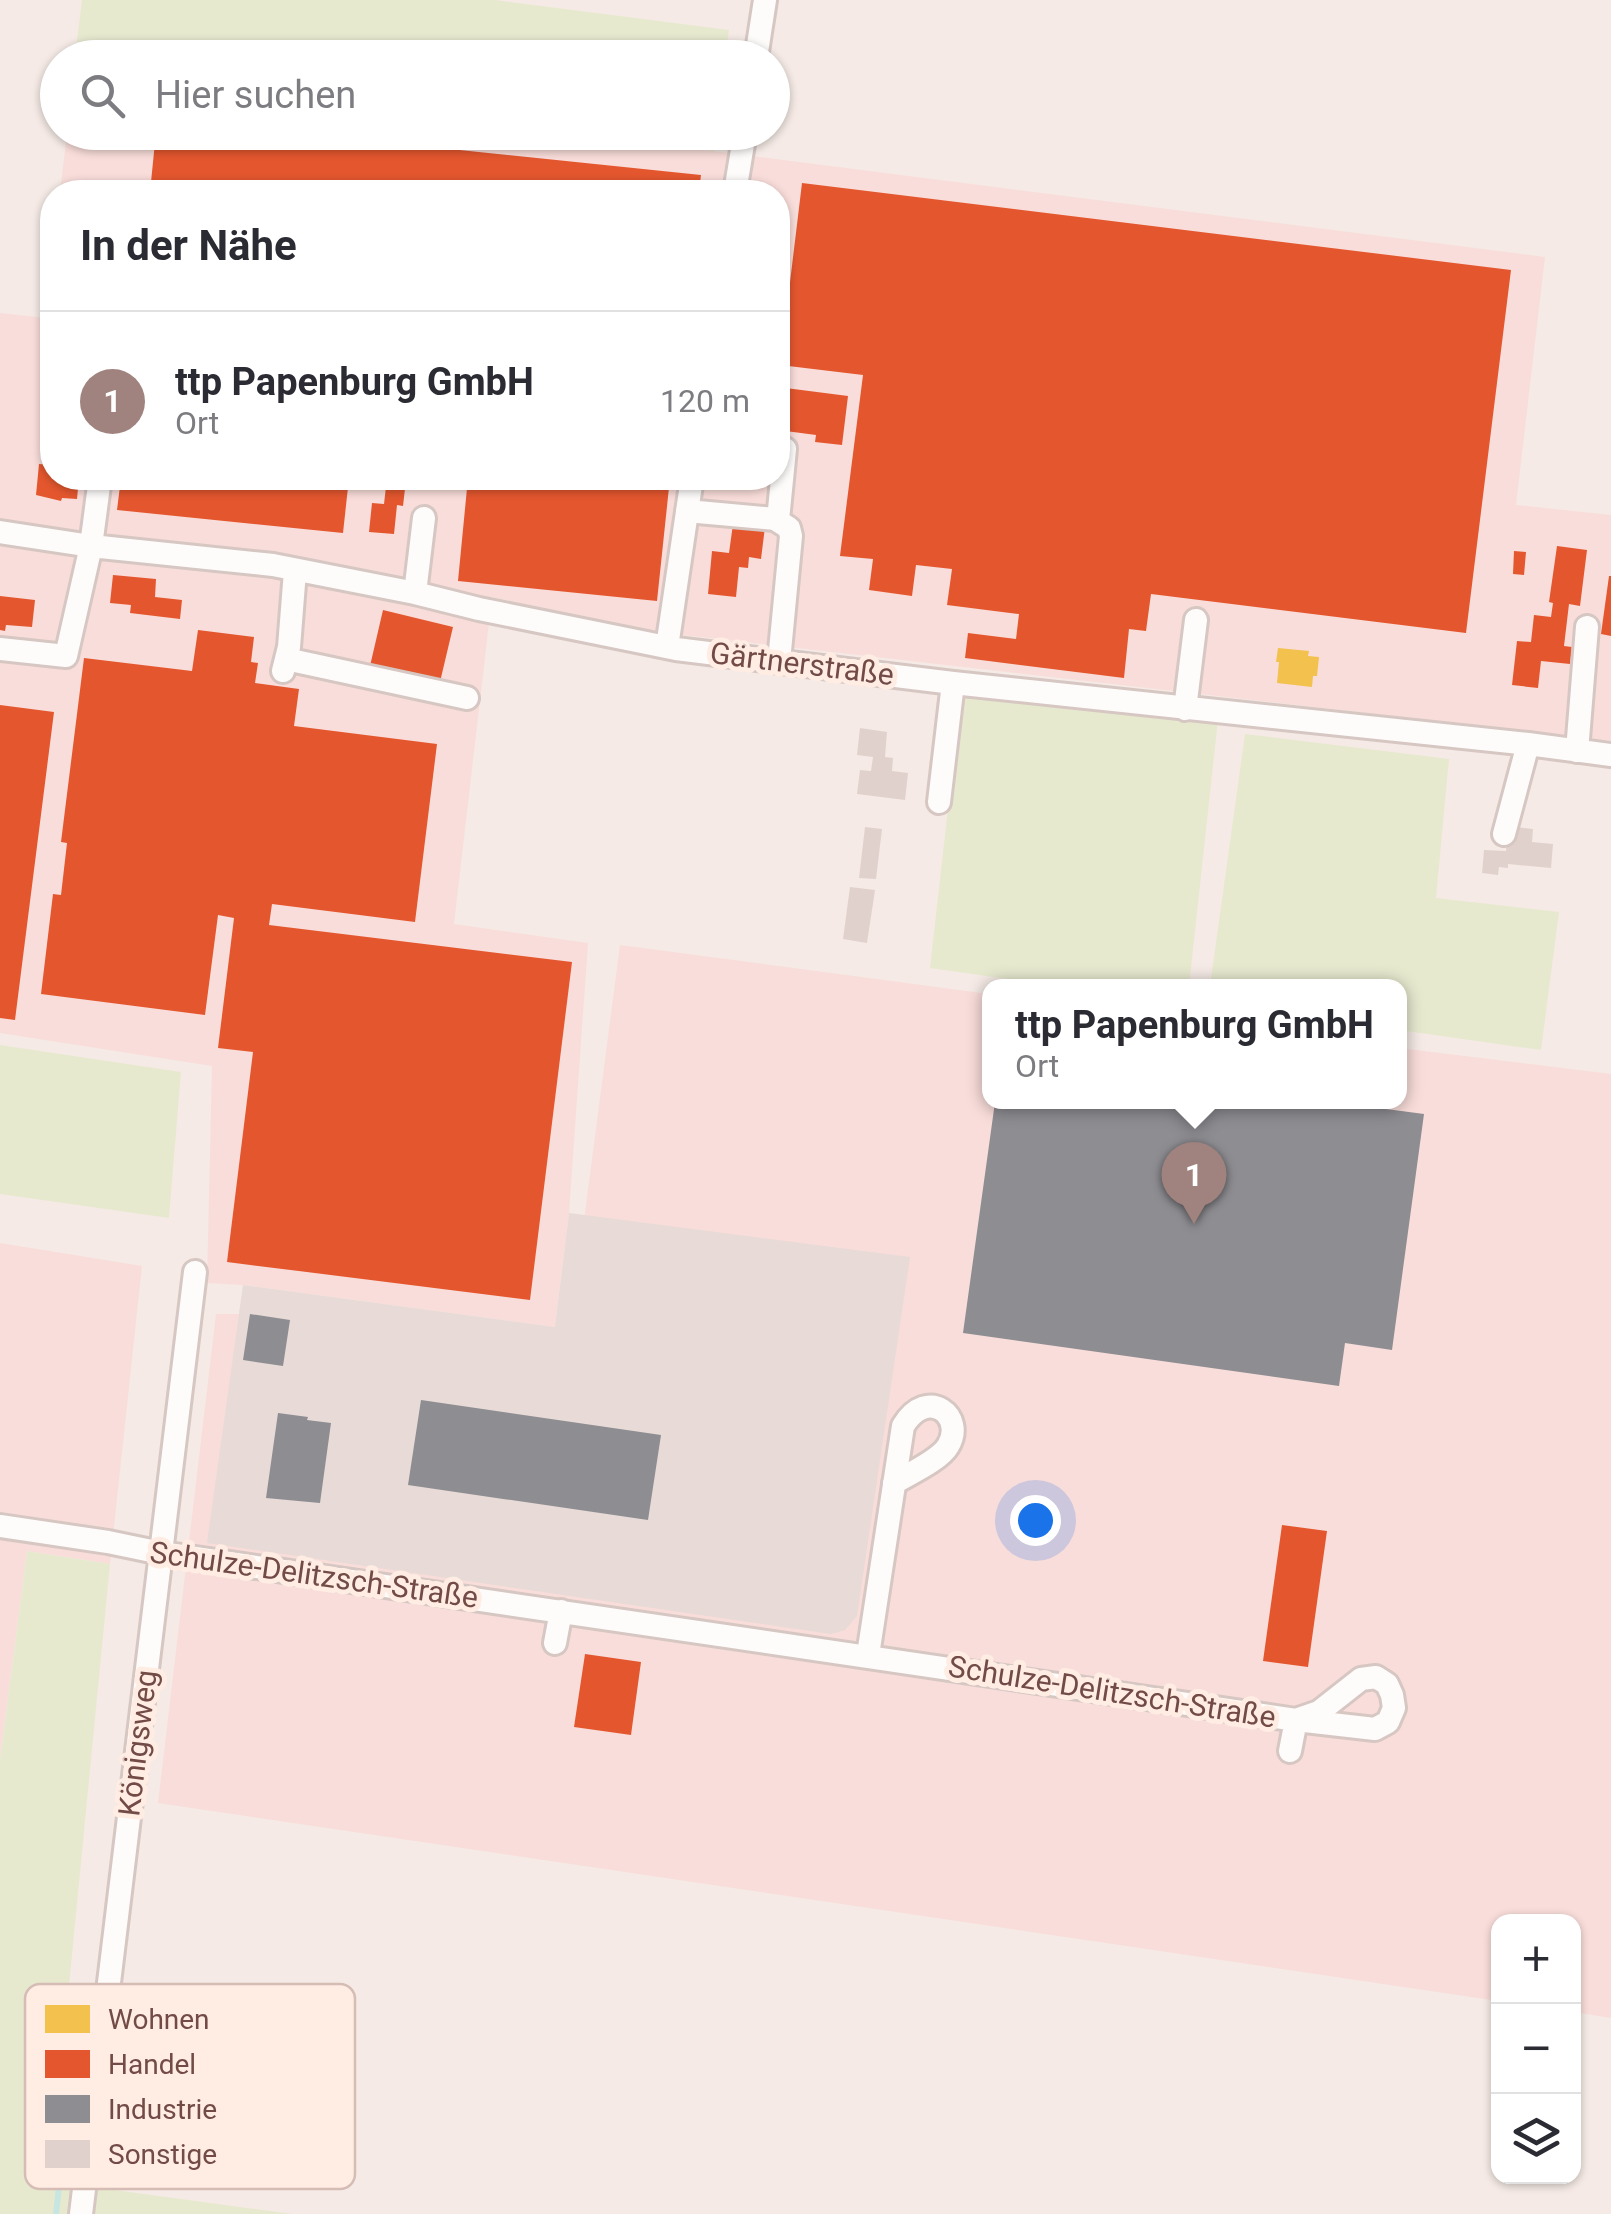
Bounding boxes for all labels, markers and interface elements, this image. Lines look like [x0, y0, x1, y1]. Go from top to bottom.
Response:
search box [40, 40, 790, 150]
icon: search [75, 68, 130, 123]
text: Hier suchen [155, 73, 356, 117]
text: In der Nähe [80, 221, 297, 270]
text: ttp Papenburg GmbH [175, 360, 534, 404]
text: 1 [103, 382, 122, 420]
text: 120 m [660, 382, 750, 420]
text: Ort [175, 404, 219, 442]
street label: Gärtnerstraße [708, 635, 896, 692]
popup [982, 979, 1407, 1109]
text: ttp Papenburg GmbH [1015, 1003, 1374, 1047]
text: Ort [1015, 1047, 1059, 1085]
pin: 1 [1162, 1142, 1226, 1224]
your location [1010, 1495, 1061, 1546]
street label: Schulze-Delitzsch-Straße [148, 1534, 480, 1615]
street label: Schulze-Delitzsch-Straße [946, 1648, 1278, 1735]
street label: Königsweg [111, 1668, 164, 1818]
map controls [1491, 1914, 1581, 2184]
button: + [1491, 1914, 1581, 2004]
legend [25, 1984, 355, 2189]
text: Wohnen [108, 2003, 210, 2036]
button: − [1491, 2004, 1581, 2094]
text: Handel [108, 2048, 196, 2081]
text: Industrie [108, 2093, 217, 2126]
button: layers [1491, 2094, 1581, 2184]
text: Sonstige [108, 2138, 217, 2171]

